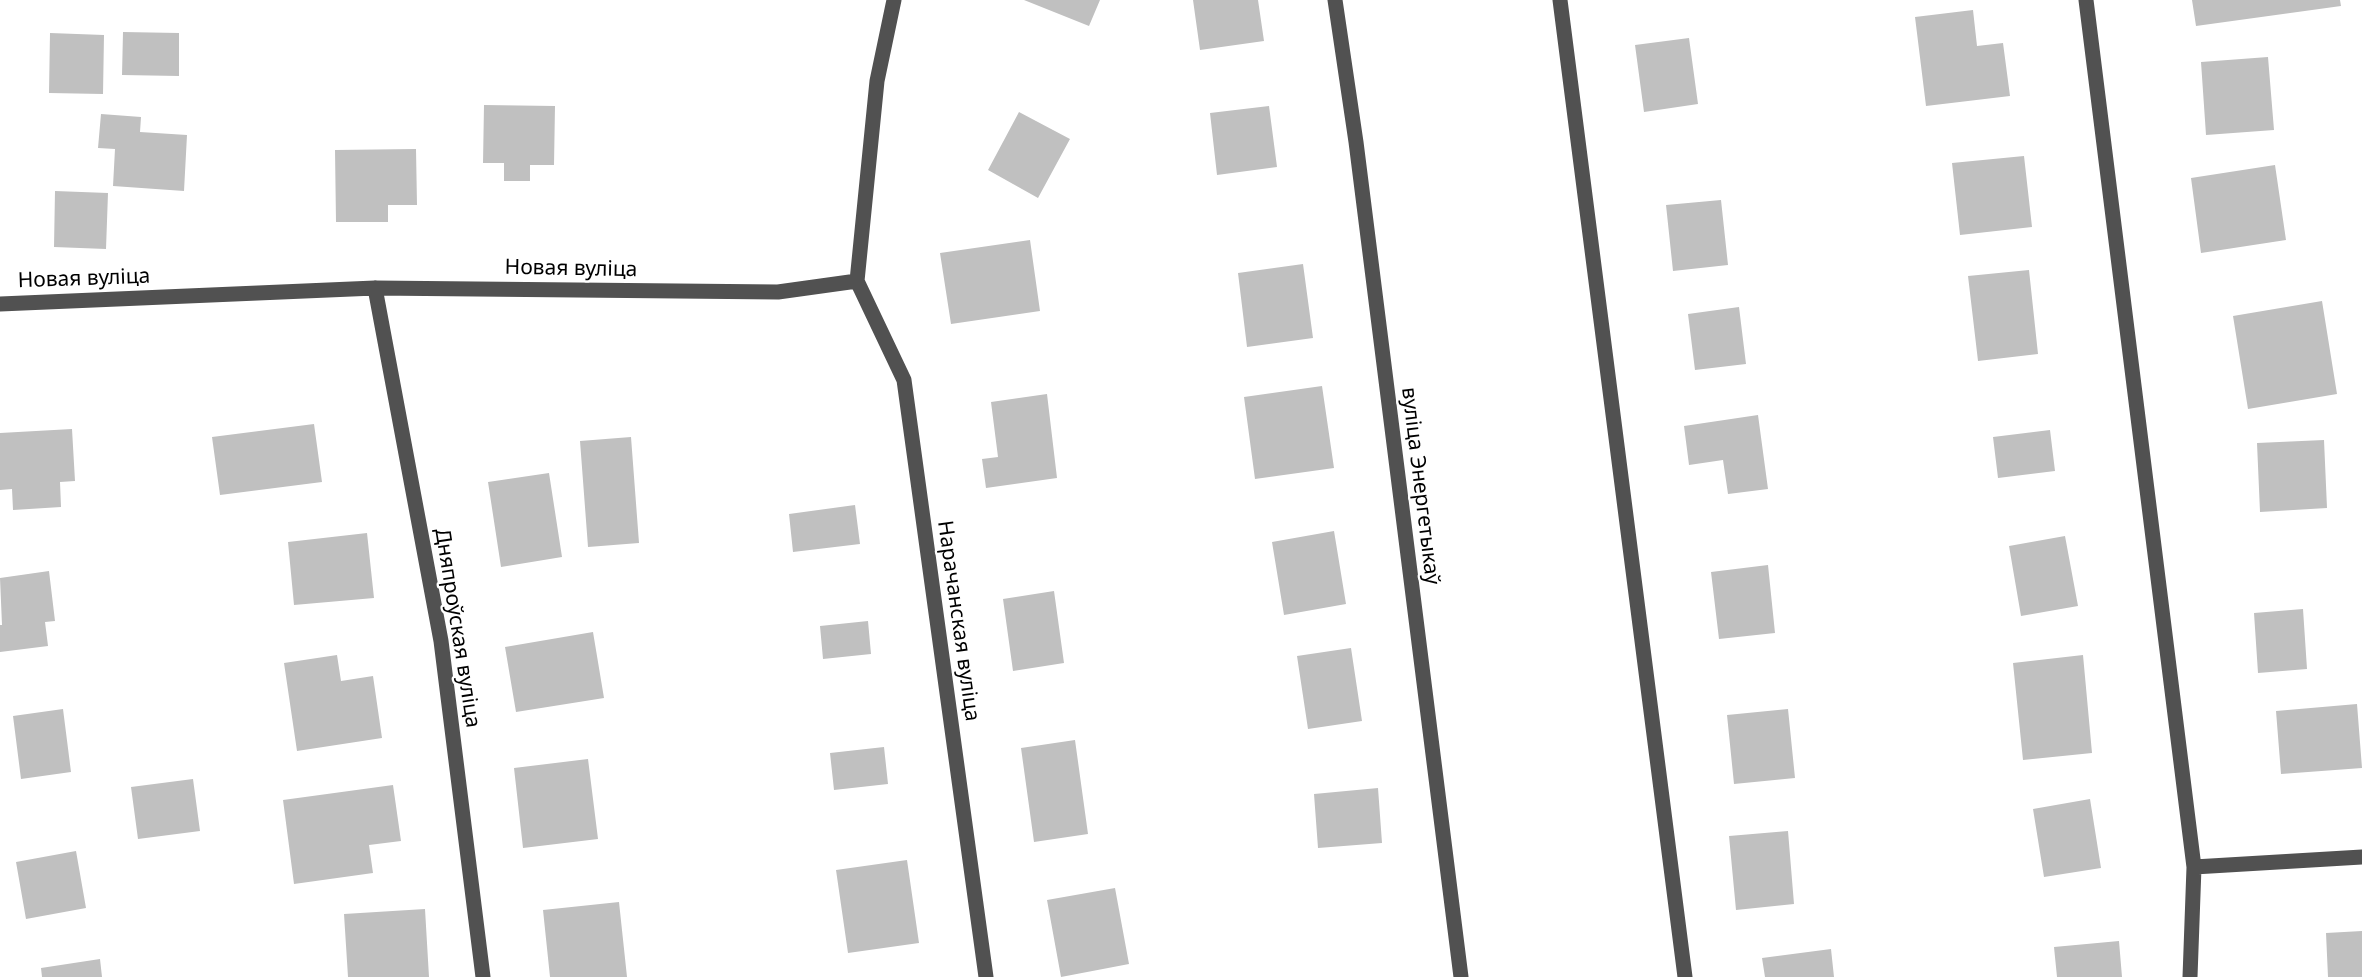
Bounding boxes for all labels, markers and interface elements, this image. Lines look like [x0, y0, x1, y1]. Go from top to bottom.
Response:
street label: Новая вуліца [504, 255, 638, 283]
street label: Новая вуліца [17, 264, 151, 294]
street label: вуліца Энергетыкаў [1395, 386, 1445, 586]
street label: Нарачанская вуліца [931, 519, 985, 723]
street label: Дняпроўская вуліца [429, 526, 485, 730]

